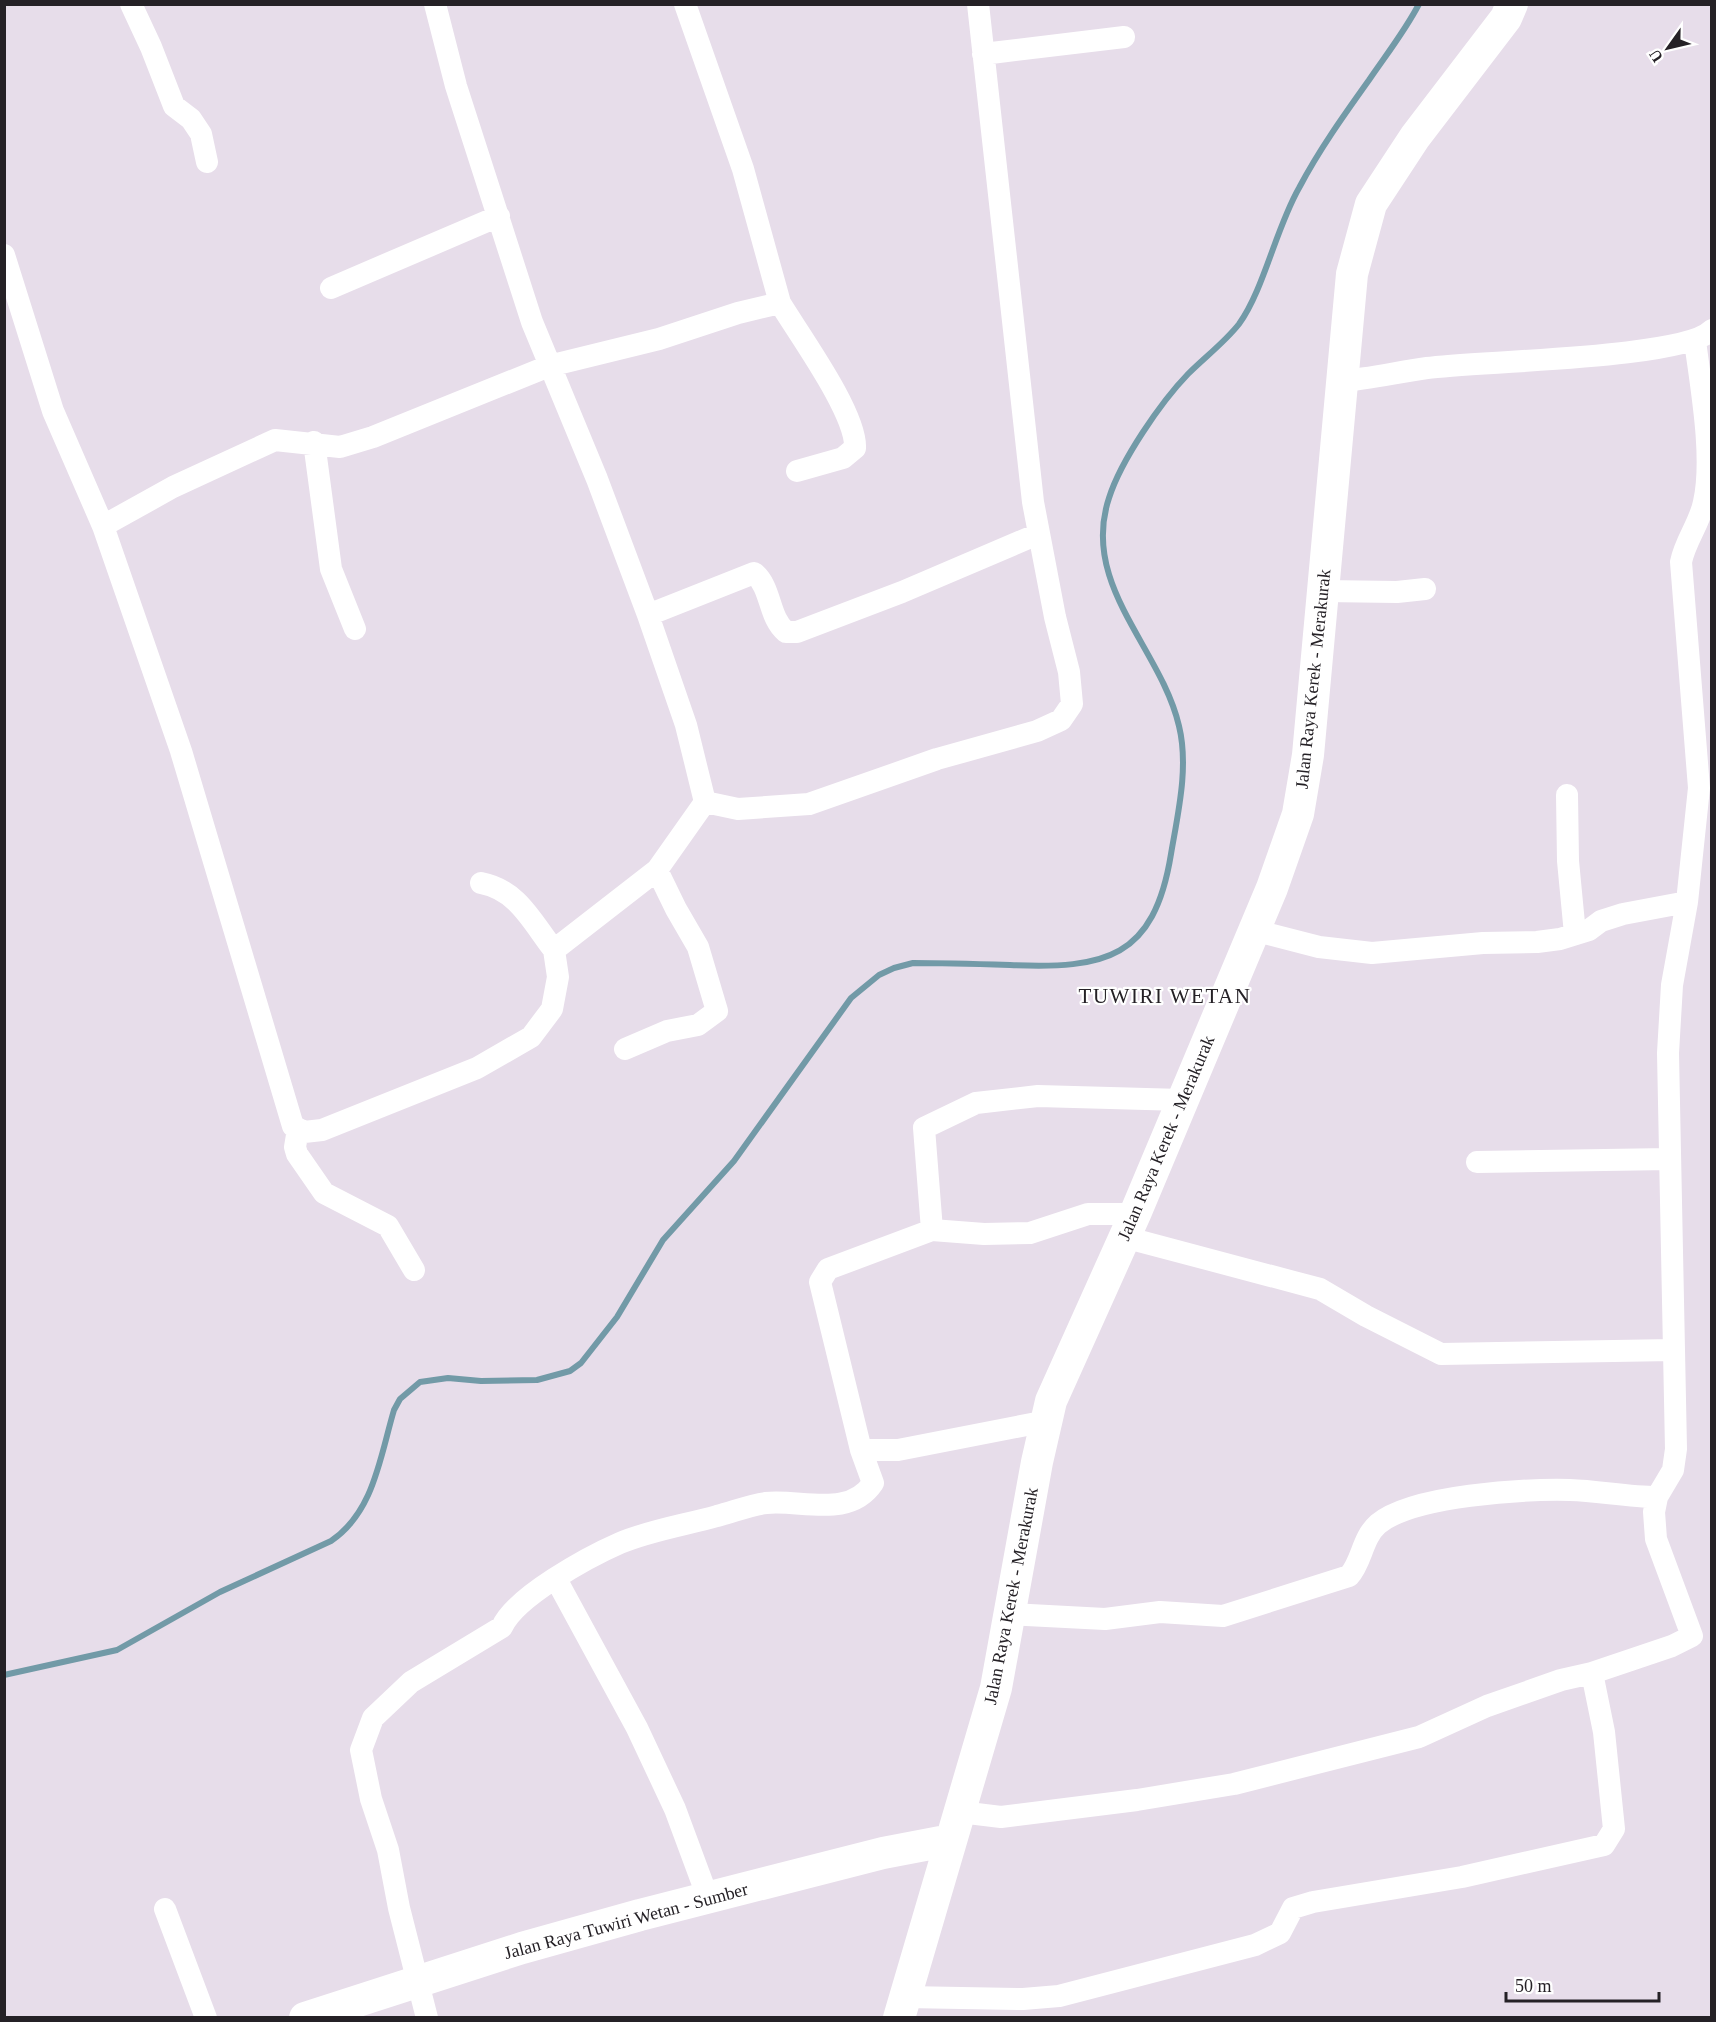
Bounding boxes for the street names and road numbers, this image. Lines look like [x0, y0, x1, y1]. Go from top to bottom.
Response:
street label: Jalan Raya Kerek - Merakurak [1292, 568, 1334, 790]
street label: Jalan Raya Kerek - Merakurak [1114, 1032, 1218, 1244]
street label: Jalan Raya Kerek - Merakurak [980, 1486, 1042, 1706]
street label: Jalan Raya Tuwiri Wetan - Sumber [502, 1879, 750, 1963]

